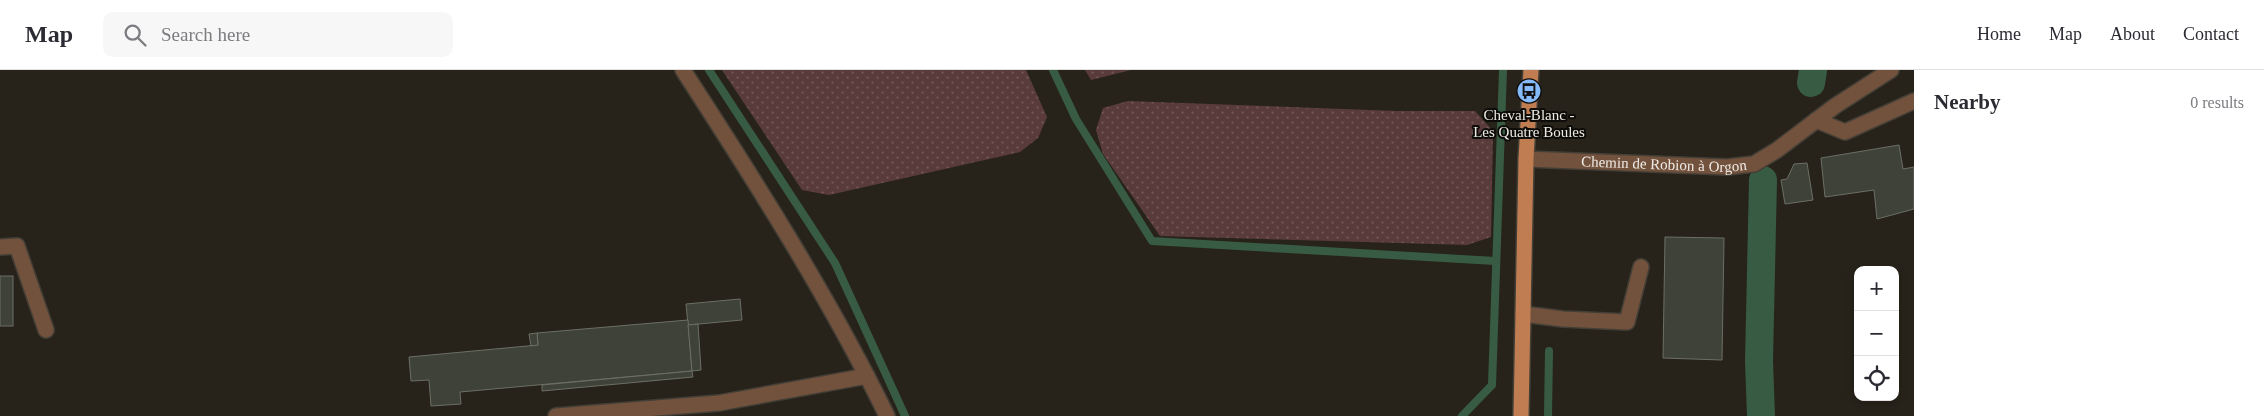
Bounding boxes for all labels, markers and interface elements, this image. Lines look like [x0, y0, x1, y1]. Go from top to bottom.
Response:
search box [103, 12, 453, 57]
text: Map [25, 21, 73, 47]
icon: search [121, 21, 149, 49]
text: Search here [161, 24, 250, 45]
text: Home [1977, 24, 2021, 44]
text: Map [2049, 24, 2082, 44]
text: About [2110, 24, 2155, 44]
text: Contact [2183, 24, 2239, 44]
bus stop icon: Cheval-Blanc - Les Quatre Boules [1516, 78, 1542, 104]
text: Nearby [1934, 90, 2001, 114]
text: 0 results [2190, 94, 2244, 111]
place label: Cheval-Blanc - Les Quatre Boules [1473, 107, 1585, 140]
street label: Chemin de Robion à Orgon [1581, 153, 1748, 175]
map controls [1854, 266, 1899, 401]
button: + [1854, 266, 1899, 311]
button: − [1854, 311, 1899, 356]
button: locate [1854, 356, 1899, 401]

